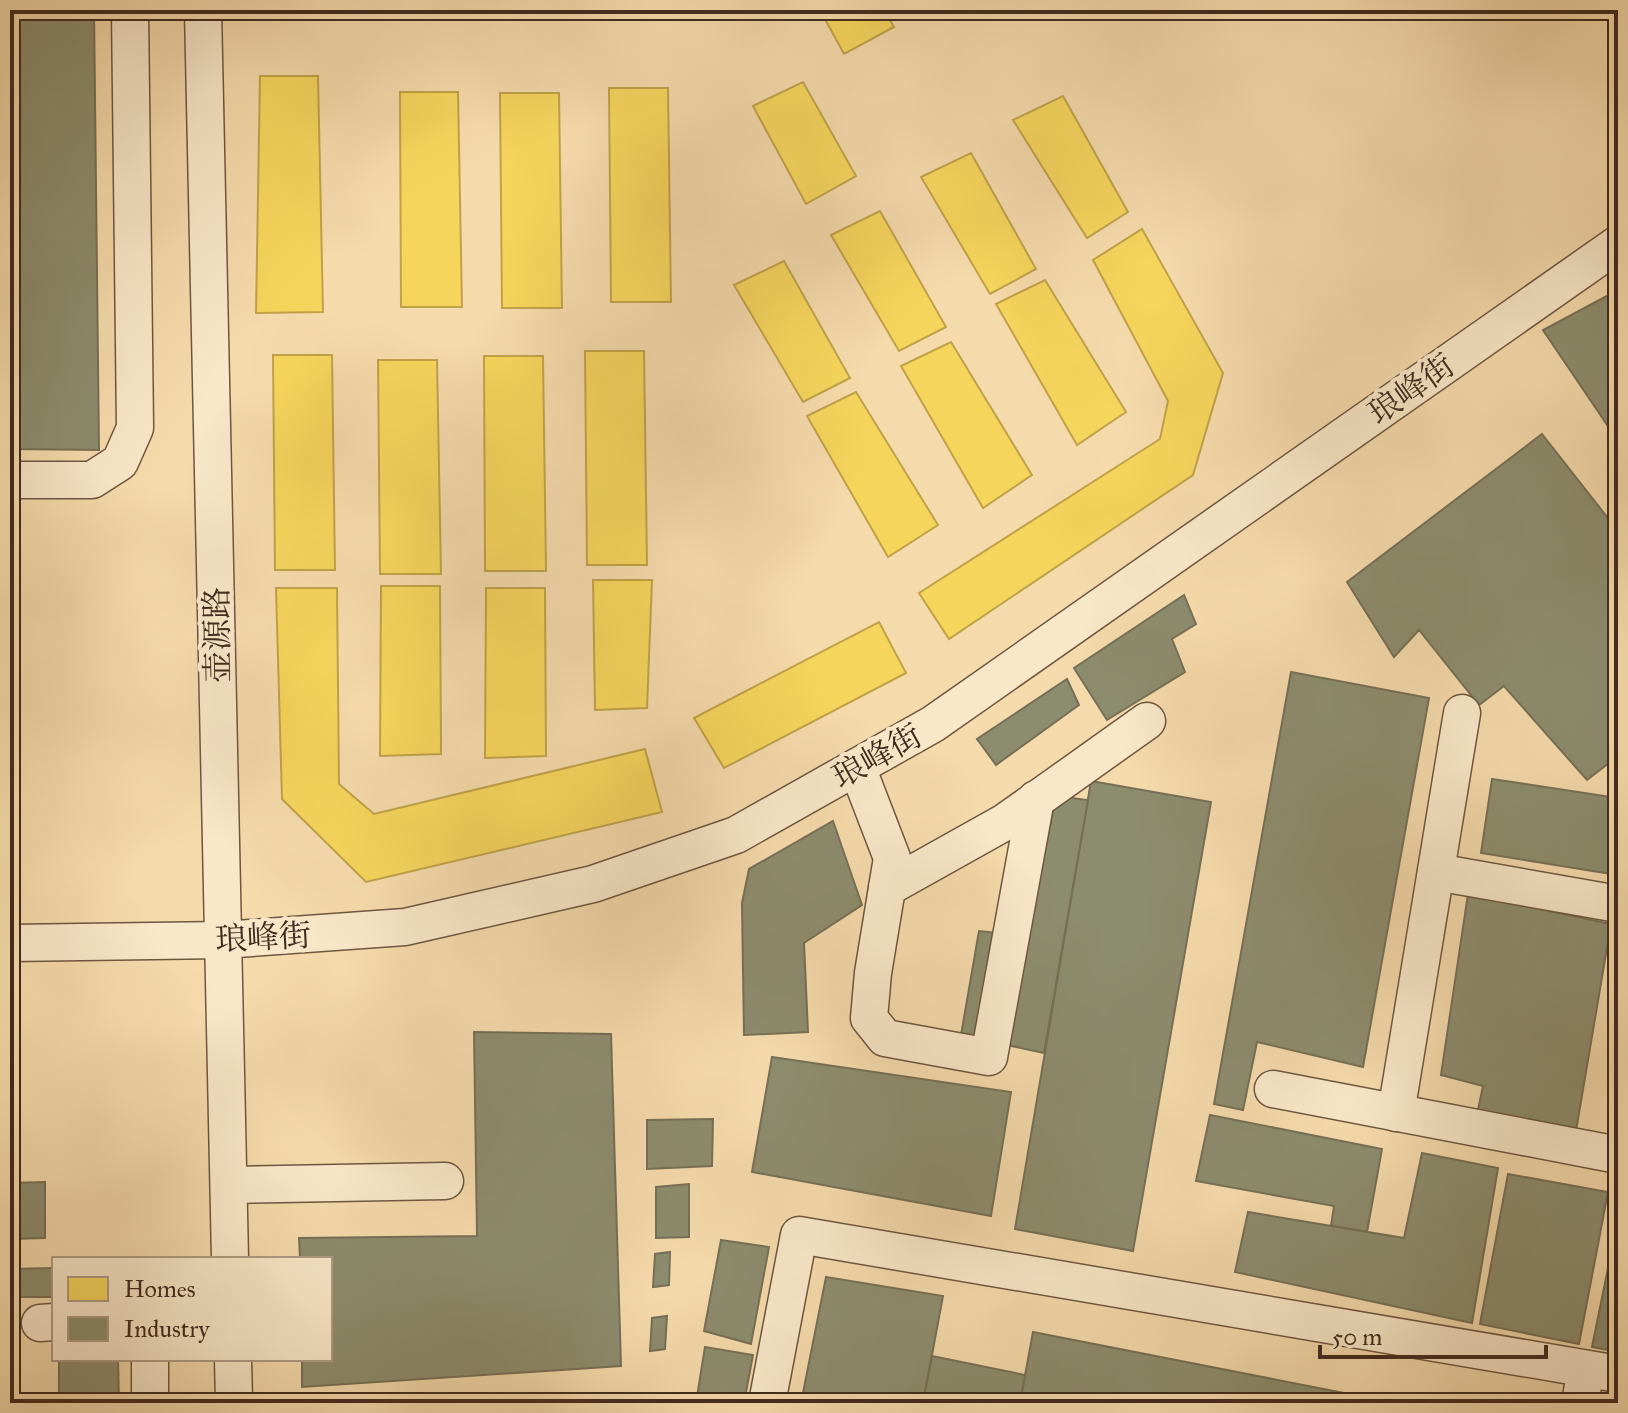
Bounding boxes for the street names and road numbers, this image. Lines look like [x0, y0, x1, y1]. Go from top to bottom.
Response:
street label: 琅峰街 [1361, 346, 1462, 433]
street label: 壶源路 [197, 587, 238, 683]
street label: 琅峰街 [826, 716, 929, 797]
street label: 琅峰街 [214, 916, 312, 959]

